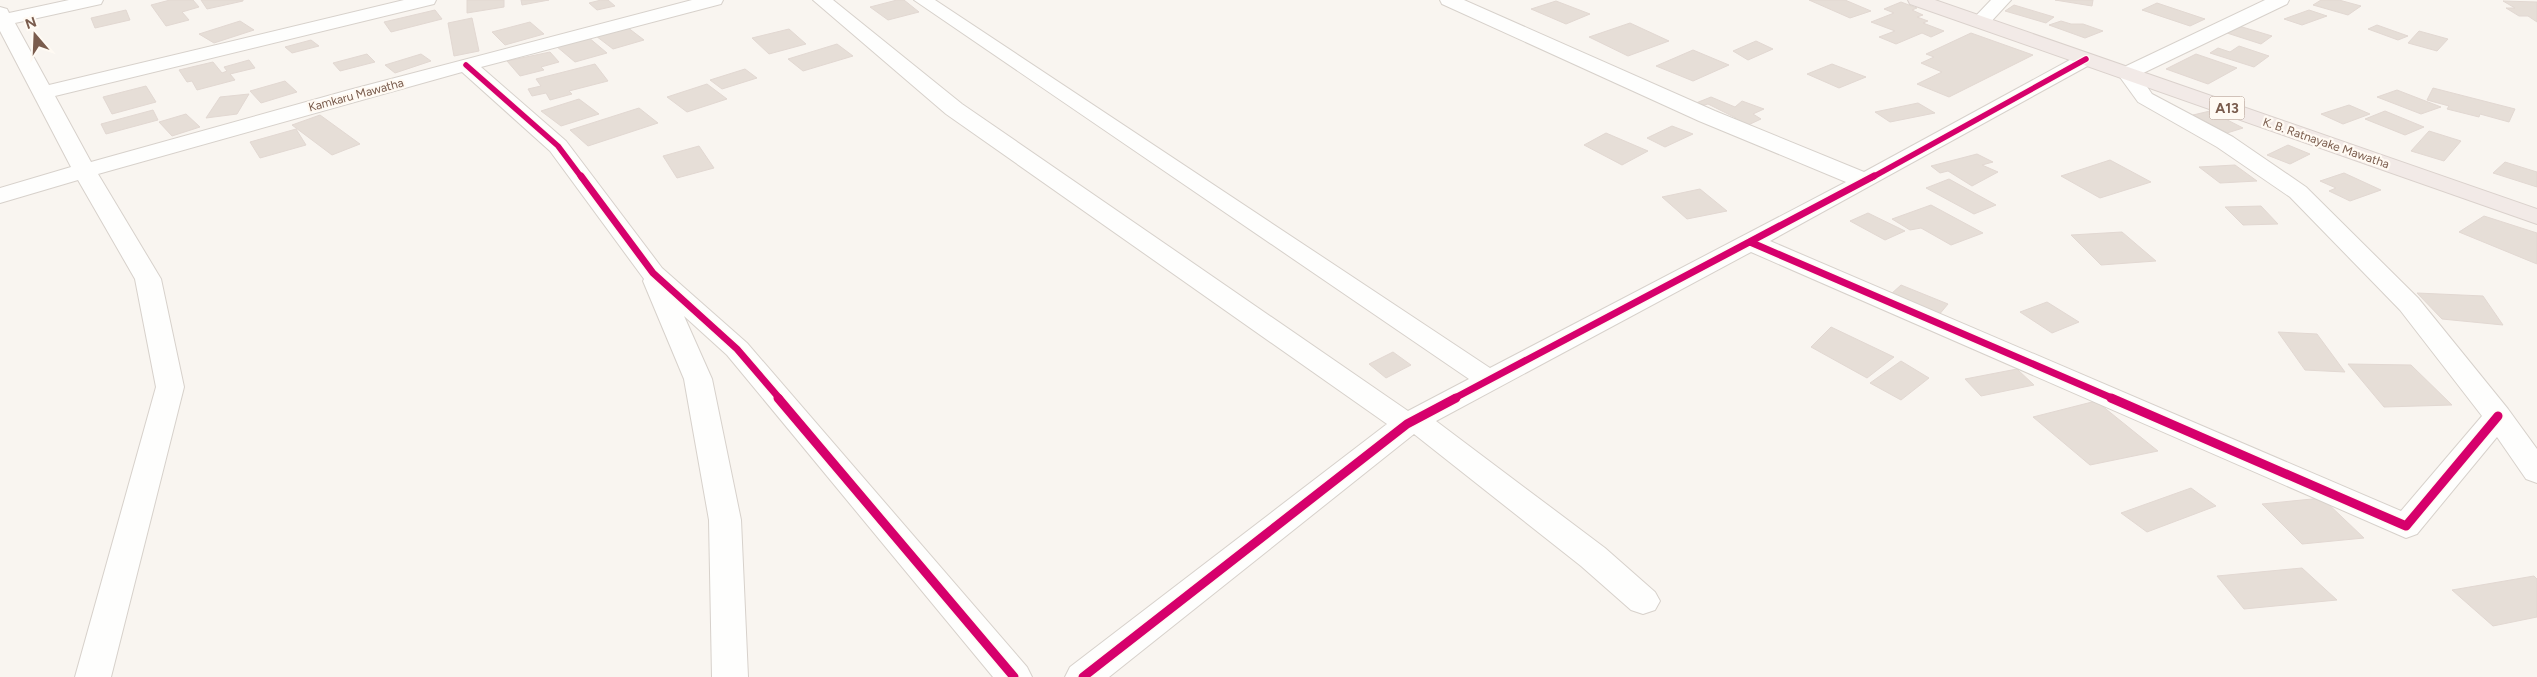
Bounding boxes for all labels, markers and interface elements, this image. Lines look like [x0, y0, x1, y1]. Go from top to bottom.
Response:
north arrow [10, 10, 60, 60]
text: N [23, 13, 39, 33]
street label: Kamkaru Mawatha [307, 76, 405, 114]
road number: A13 [2210, 96, 2244, 120]
street label: K. B. Ratnayake Mawatha [2261, 115, 2391, 171]

